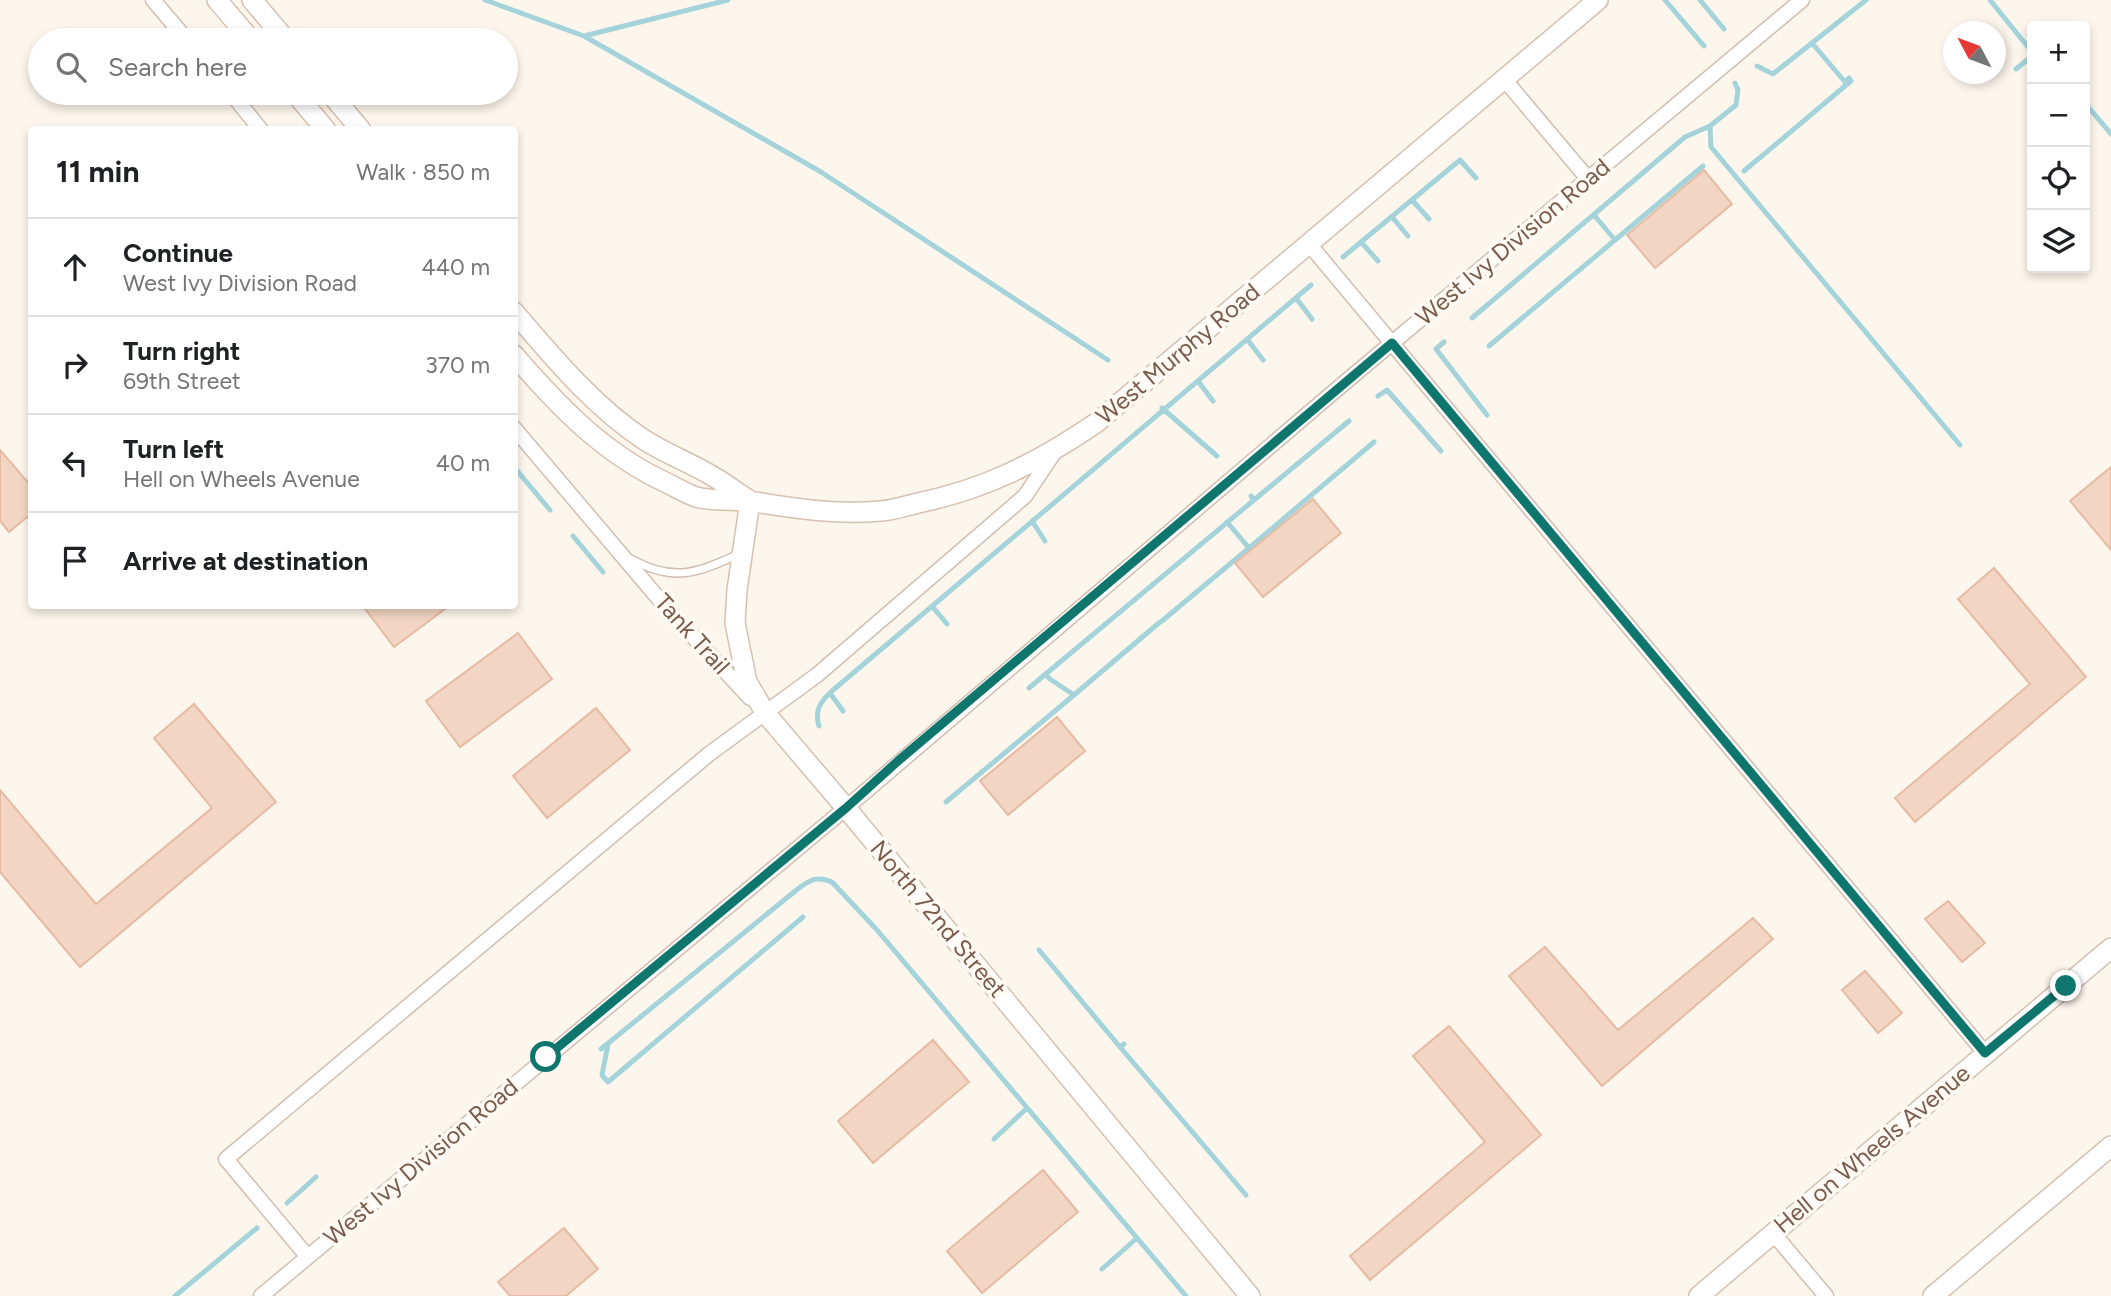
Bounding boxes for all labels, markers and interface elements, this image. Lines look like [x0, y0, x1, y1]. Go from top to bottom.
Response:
north arrow [1943, 21, 2006, 84]
map controls [2027, 21, 2090, 273]
button: + [2027, 21, 2090, 84]
search box [28, 28, 518, 105]
icon: search [52, 48, 90, 86]
text: Search here [108, 51, 247, 83]
button: − [2027, 84, 2090, 147]
button: locate [2027, 147, 2090, 210]
street label: West Ivy Division Road [1410, 152, 1616, 331]
text: 11 min [56, 153, 140, 190]
text: Walk · 850 m [356, 158, 490, 186]
button: layers [2027, 210, 2090, 273]
text: Continue [123, 237, 233, 269]
icon: ahead [56, 248, 94, 286]
text: 440 m [421, 253, 490, 281]
text: West Ivy Division Road [123, 269, 357, 297]
street label: West Murphy Road [1090, 277, 1265, 430]
text: Turn right [123, 335, 240, 367]
icon: right [56, 346, 94, 384]
text: 370 m [425, 351, 490, 379]
text: 69th Street [123, 367, 241, 395]
text: Turn left [123, 433, 224, 465]
icon: left [56, 444, 94, 482]
text: 40 m [436, 449, 490, 477]
text: Hell on Wheels Avenue [123, 465, 360, 493]
icon: arrive [56, 542, 94, 580]
text: Arrive at destination [123, 545, 368, 577]
street label: Tank Trail [649, 587, 736, 680]
street label: North 72nd Street [864, 834, 1012, 1003]
route end [2050, 970, 2081, 1001]
route start [530, 1041, 561, 1072]
street label: Hell on Wheels Avenue [1768, 1058, 1976, 1239]
street label: West Ivy Division Road [318, 1072, 524, 1251]

